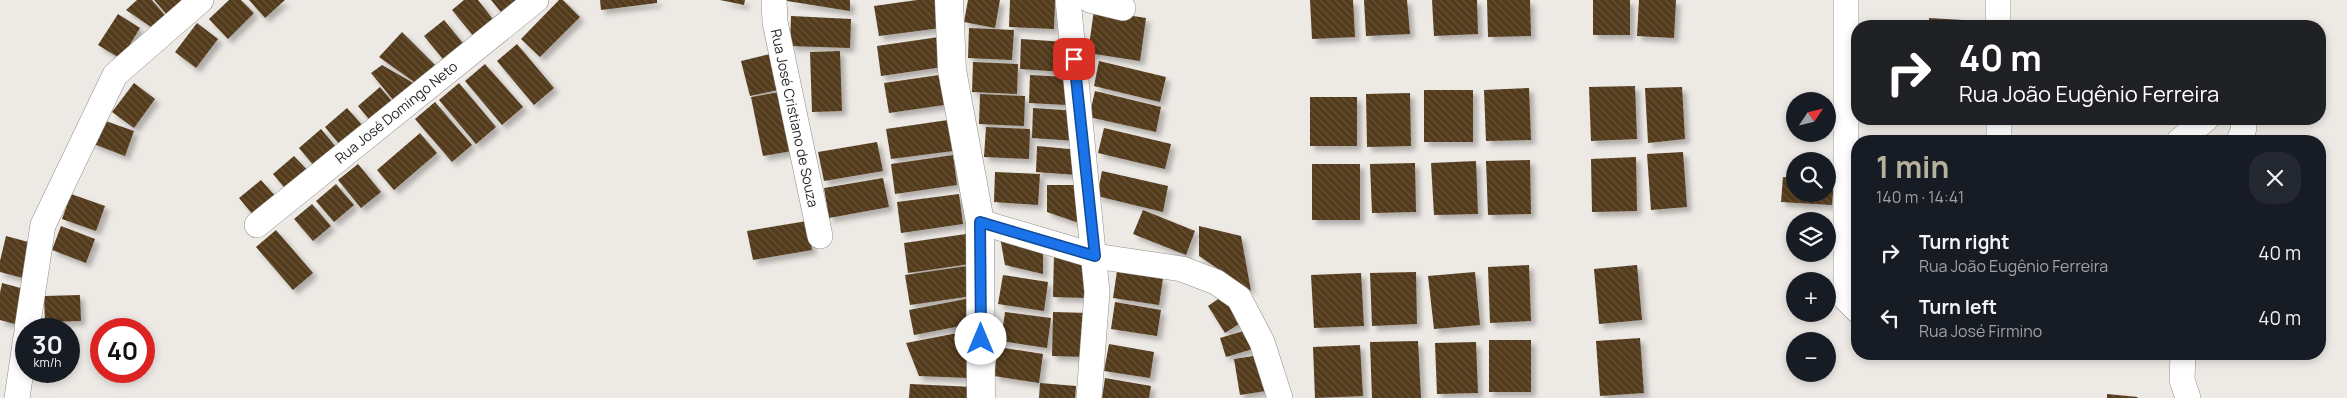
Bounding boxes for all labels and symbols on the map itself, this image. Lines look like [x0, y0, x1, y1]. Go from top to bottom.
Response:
street label: Rua José Cristiano de Souza [767, 27, 823, 209]
pin [1053, 38, 1095, 80]
street label: Rua José Domingo Neto [331, 57, 461, 167]
north arrow [1786, 92, 1836, 142]
position arrow [954, 312, 1006, 364]
speed limit sign: 40 [90, 318, 155, 383]

